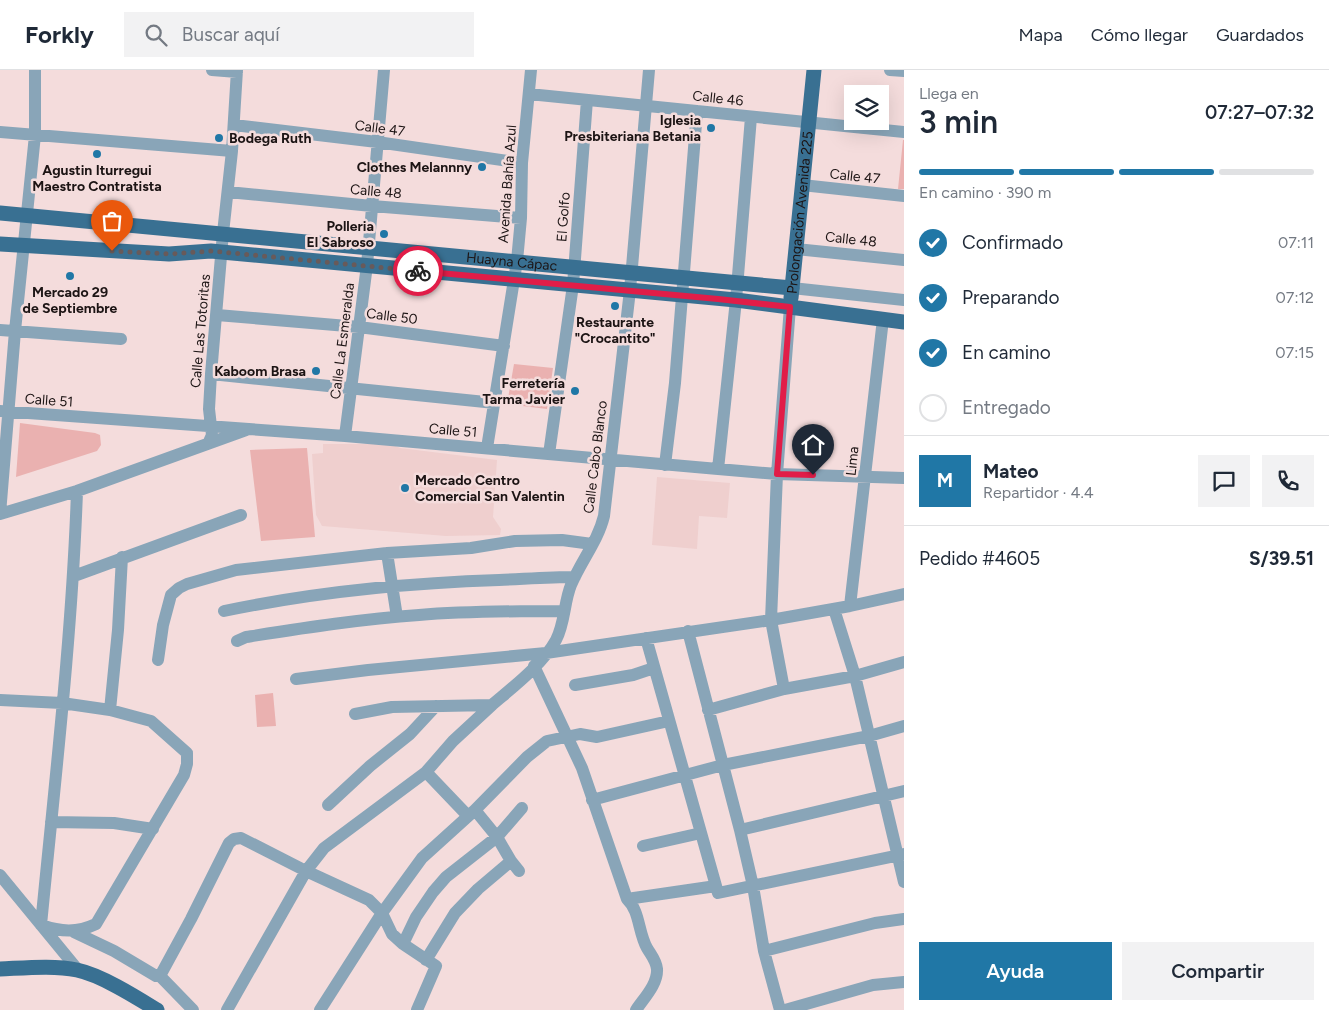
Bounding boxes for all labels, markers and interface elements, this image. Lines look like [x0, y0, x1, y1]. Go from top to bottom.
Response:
search box [124, 12, 474, 57]
text: Forkly [25, 20, 94, 49]
icon: search [142, 21, 170, 49]
text: Buscar aquí [182, 23, 280, 46]
text: Mapa [1018, 24, 1063, 46]
text: Cómo llegar [1091, 24, 1188, 46]
text: Guardados [1216, 24, 1304, 46]
text: Llega en [919, 84, 979, 103]
map controls [844, 85, 889, 130]
button: layers [844, 85, 889, 130]
street label: Calle 46 [692, 87, 744, 110]
text: 07:27–07:32 [1205, 101, 1314, 124]
text: 3 min [919, 103, 998, 141]
place label: Iglesia Presbiteriana Betania [564, 112, 701, 145]
street label: Calle 47 [354, 117, 407, 140]
marker: Iglesia Presbiteriana Betania [705, 122, 717, 134]
street label: Avenida Bahía Azul [495, 124, 520, 244]
place label: Bodega Ruth [229, 130, 312, 147]
street label: Prolongación Avenida 225 [783, 130, 817, 295]
marker: Bodega Ruth [213, 132, 225, 144]
marker: Agustin Iturregui Maestro Contratista [91, 148, 103, 160]
place label: Clothes Melannny [357, 159, 473, 176]
marker: Clothes Melannny [476, 161, 488, 173]
place label: Agustin Iturregui Maestro Contratista [32, 162, 162, 195]
street label: Calle 47 [829, 165, 882, 188]
street label: Calle 48 [349, 181, 402, 202]
text: En camino · 390 m [919, 183, 1051, 202]
street label: El Golfo [553, 192, 574, 243]
pin [91, 200, 133, 251]
icon: bag [98, 207, 126, 235]
place label: Polleria El Sabroso [307, 218, 374, 251]
marker: Polleria El Sabroso [378, 228, 390, 240]
street label: Calle 48 [824, 228, 878, 251]
icon: check [919, 229, 947, 257]
text: Confirmado [962, 231, 1063, 254]
text: 07:11 [1278, 233, 1314, 252]
courier [393, 246, 443, 296]
street label: Huayna Cápac [465, 249, 558, 275]
icon: bike [404, 257, 432, 285]
marker: Mercado 29 de Septiembre [64, 270, 76, 282]
street label: Calle Las Totoritas [187, 273, 214, 389]
street label: Calle La Esmeralda [327, 282, 358, 400]
place label: Mercado 29 de Septiembre [23, 284, 118, 317]
icon: check [919, 284, 947, 312]
text: Preparando [962, 286, 1060, 309]
text: 07:12 [1276, 288, 1314, 307]
marker: Restaurante "Crocantito" [609, 300, 621, 312]
street label: Calle 50 [365, 305, 419, 328]
place label: Restaurante "Crocantito" [574, 314, 656, 347]
icon: check [919, 339, 947, 367]
text: En camino [962, 341, 1051, 364]
text: 07:15 [1275, 343, 1314, 362]
place label: Kaboom Brasa [214, 363, 306, 380]
marker: Kaboom Brasa [310, 365, 322, 377]
place label: Ferretería Tarma Javier [482, 375, 566, 408]
marker: Ferretería Tarma Javier [569, 385, 581, 397]
street label: Calle 51 [24, 390, 74, 411]
text: Entregado [962, 396, 1051, 419]
street label: Calle Cabo Blanco [580, 400, 611, 515]
street label: Calle 51 [428, 420, 478, 441]
pin [792, 424, 834, 475]
icon: home [799, 431, 827, 459]
street label: Lima [842, 445, 862, 477]
button: chat [1198, 455, 1250, 507]
button: phone [1262, 455, 1314, 507]
text: Mateo [983, 460, 1038, 483]
text: M [937, 469, 953, 492]
place label: Mercado Centro Comercial San Valentin [415, 472, 565, 505]
marker: Mercado Centro Comercial San Valentin [399, 482, 411, 494]
text: Repartidor · 4.4 [983, 483, 1094, 502]
text: Pedido #4605 [919, 547, 1040, 570]
text: S/39.51 [1249, 547, 1314, 570]
button: Ayuda [919, 942, 1112, 1000]
button: Compartir [1122, 942, 1314, 1000]

